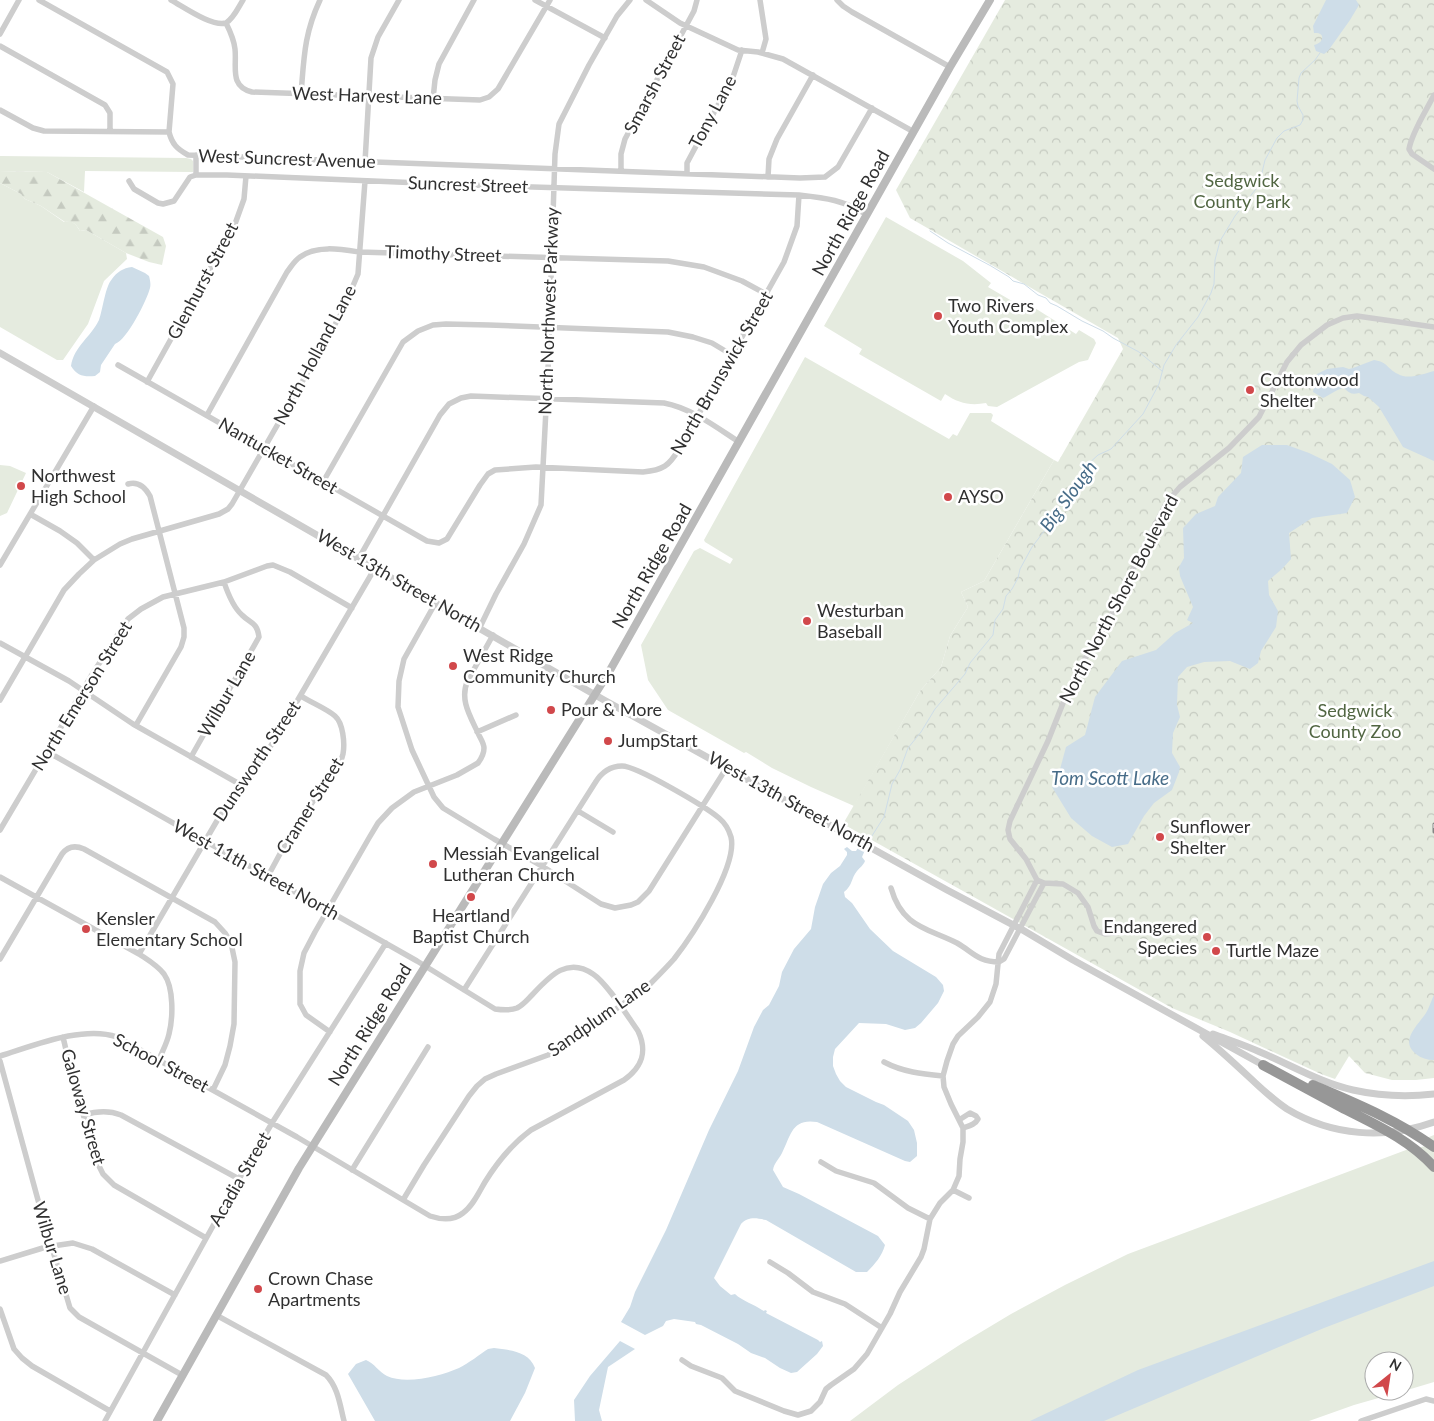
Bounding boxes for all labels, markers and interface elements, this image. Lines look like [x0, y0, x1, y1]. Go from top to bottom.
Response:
street label: Smarsh Street [619, 29, 690, 137]
street label: Tony Lane [684, 71, 741, 152]
street label: West Harvest Lane [292, 81, 442, 109]
street label: West Suncrest Avenue [198, 144, 376, 172]
street label: North Ridge Road [807, 146, 894, 279]
park label: Sedgwick County Park [1193, 169, 1291, 212]
street label: Suncrest Street [408, 171, 529, 197]
street label: North Northwest Parkway [533, 206, 563, 415]
street label: Glenhurst Street [162, 218, 243, 343]
street label: Timothy Street [384, 240, 502, 266]
street label: North Holland Lane [268, 281, 360, 428]
street label: North Brunswick Street [665, 286, 777, 458]
place label: Two Rivers Youth Complex [948, 294, 1068, 337]
marker: Two Rivers Youth Complex [932, 310, 944, 322]
place label: Cottonwood Shelter [1260, 368, 1359, 411]
marker: Cottonwood Shelter [1244, 384, 1256, 396]
street label: Nantucket Street [215, 412, 342, 498]
water label: Big Slough [1034, 456, 1101, 536]
place label: Northwest High School [31, 464, 126, 507]
marker: Northwest High School [15, 480, 27, 492]
place label: AYSO [958, 485, 1004, 507]
marker: AYSO [942, 491, 954, 503]
street label: North North Shore Boulevard [1054, 491, 1182, 706]
street label: North Ridge Road [607, 499, 696, 632]
street label: West 13th Street North [313, 524, 486, 636]
place label: Westurban Baseball [817, 599, 904, 642]
marker: Westurban Baseball [801, 615, 813, 627]
street label: North Emerson Street [26, 616, 136, 774]
place label: West Ridge Community Church [463, 644, 616, 687]
street label: Wilbur Lane [193, 647, 260, 740]
marker: West Ridge Community Church [447, 660, 459, 672]
street label: Dunsworth Street [208, 696, 305, 825]
place label: Pour & More [561, 698, 662, 720]
park label: Sedgwick County Zoo [1309, 699, 1401, 742]
marker: Pour & More [545, 704, 557, 716]
place label: JumpStart [618, 729, 698, 751]
marker: JumpStart [602, 735, 614, 747]
street label: West 13th Street North [705, 746, 878, 856]
street label: Cramer Street [271, 753, 348, 858]
water label: Tom Scott Lake [1051, 766, 1169, 789]
street label: West 11th Street North [170, 814, 343, 924]
place label: Sunflower Shelter [1170, 815, 1251, 858]
marker: Sunflower Shelter [1154, 831, 1166, 843]
place label: Messiah Evangelical Lutheran Church [443, 842, 600, 885]
marker: Messiah Evangelical Lutheran Church [427, 858, 439, 870]
marker: Heartland Baptist Church [465, 891, 477, 903]
place label: Heartland Baptist Church [412, 904, 530, 947]
place label: Kensler Elementary School [96, 907, 243, 950]
place label: Endangered Species [1103, 915, 1197, 958]
marker: Kensler Elementary School [80, 923, 92, 935]
marker: Endangered Species [1201, 931, 1213, 943]
place label: Turtle Maze [1226, 939, 1319, 961]
marker: Turtle Maze [1210, 945, 1222, 957]
street label: North Ridge Road [323, 959, 416, 1090]
street label: Sandplum Lane [543, 974, 654, 1061]
street label: School Street [110, 1028, 213, 1097]
street label: Galoway Street [57, 1046, 111, 1168]
street label: Acadia Street [203, 1127, 275, 1229]
street label: Wilbur Lane [28, 1199, 77, 1297]
place label: Crown Chase Apartments [268, 1267, 373, 1310]
marker: Crown Chase Apartments [252, 1283, 264, 1295]
north arrow [1364, 1351, 1414, 1401]
text: N [1387, 1354, 1405, 1374]

